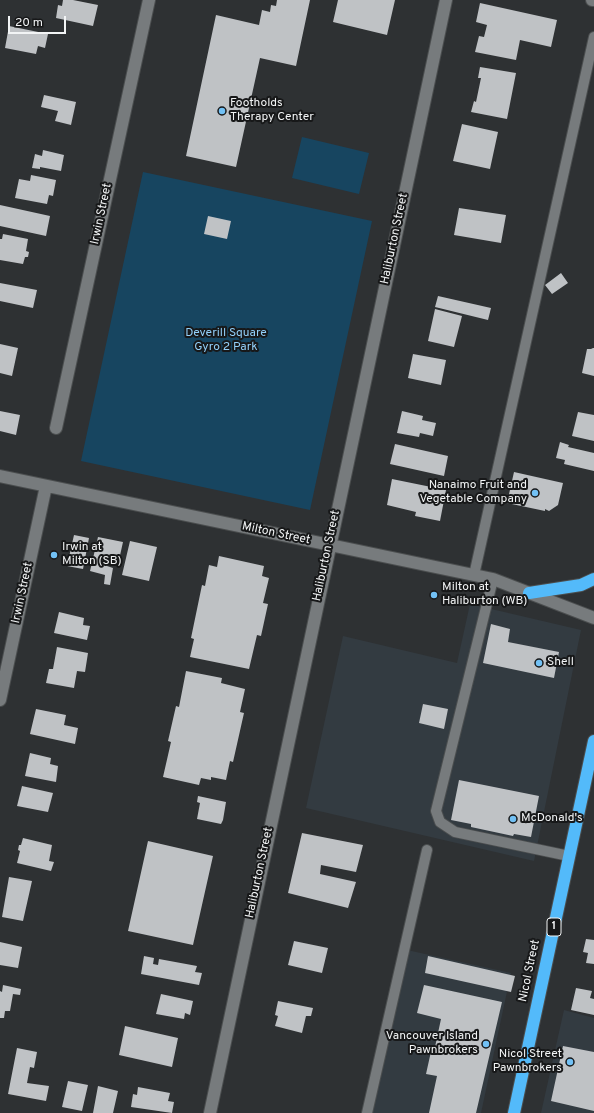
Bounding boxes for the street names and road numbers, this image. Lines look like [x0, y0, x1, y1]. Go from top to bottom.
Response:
street label: Irwin Street [88, 182, 116, 246]
street label: Haliburton Street [378, 192, 412, 286]
street label: Haliburton Street [310, 509, 344, 603]
street label: Milton Street [241, 520, 311, 548]
street label: Irwin Street [9, 561, 37, 625]
street label: Haliburton Street [243, 826, 277, 920]
road number: 1 [547, 918, 561, 936]
street label: Nicol Street [516, 939, 544, 1003]

